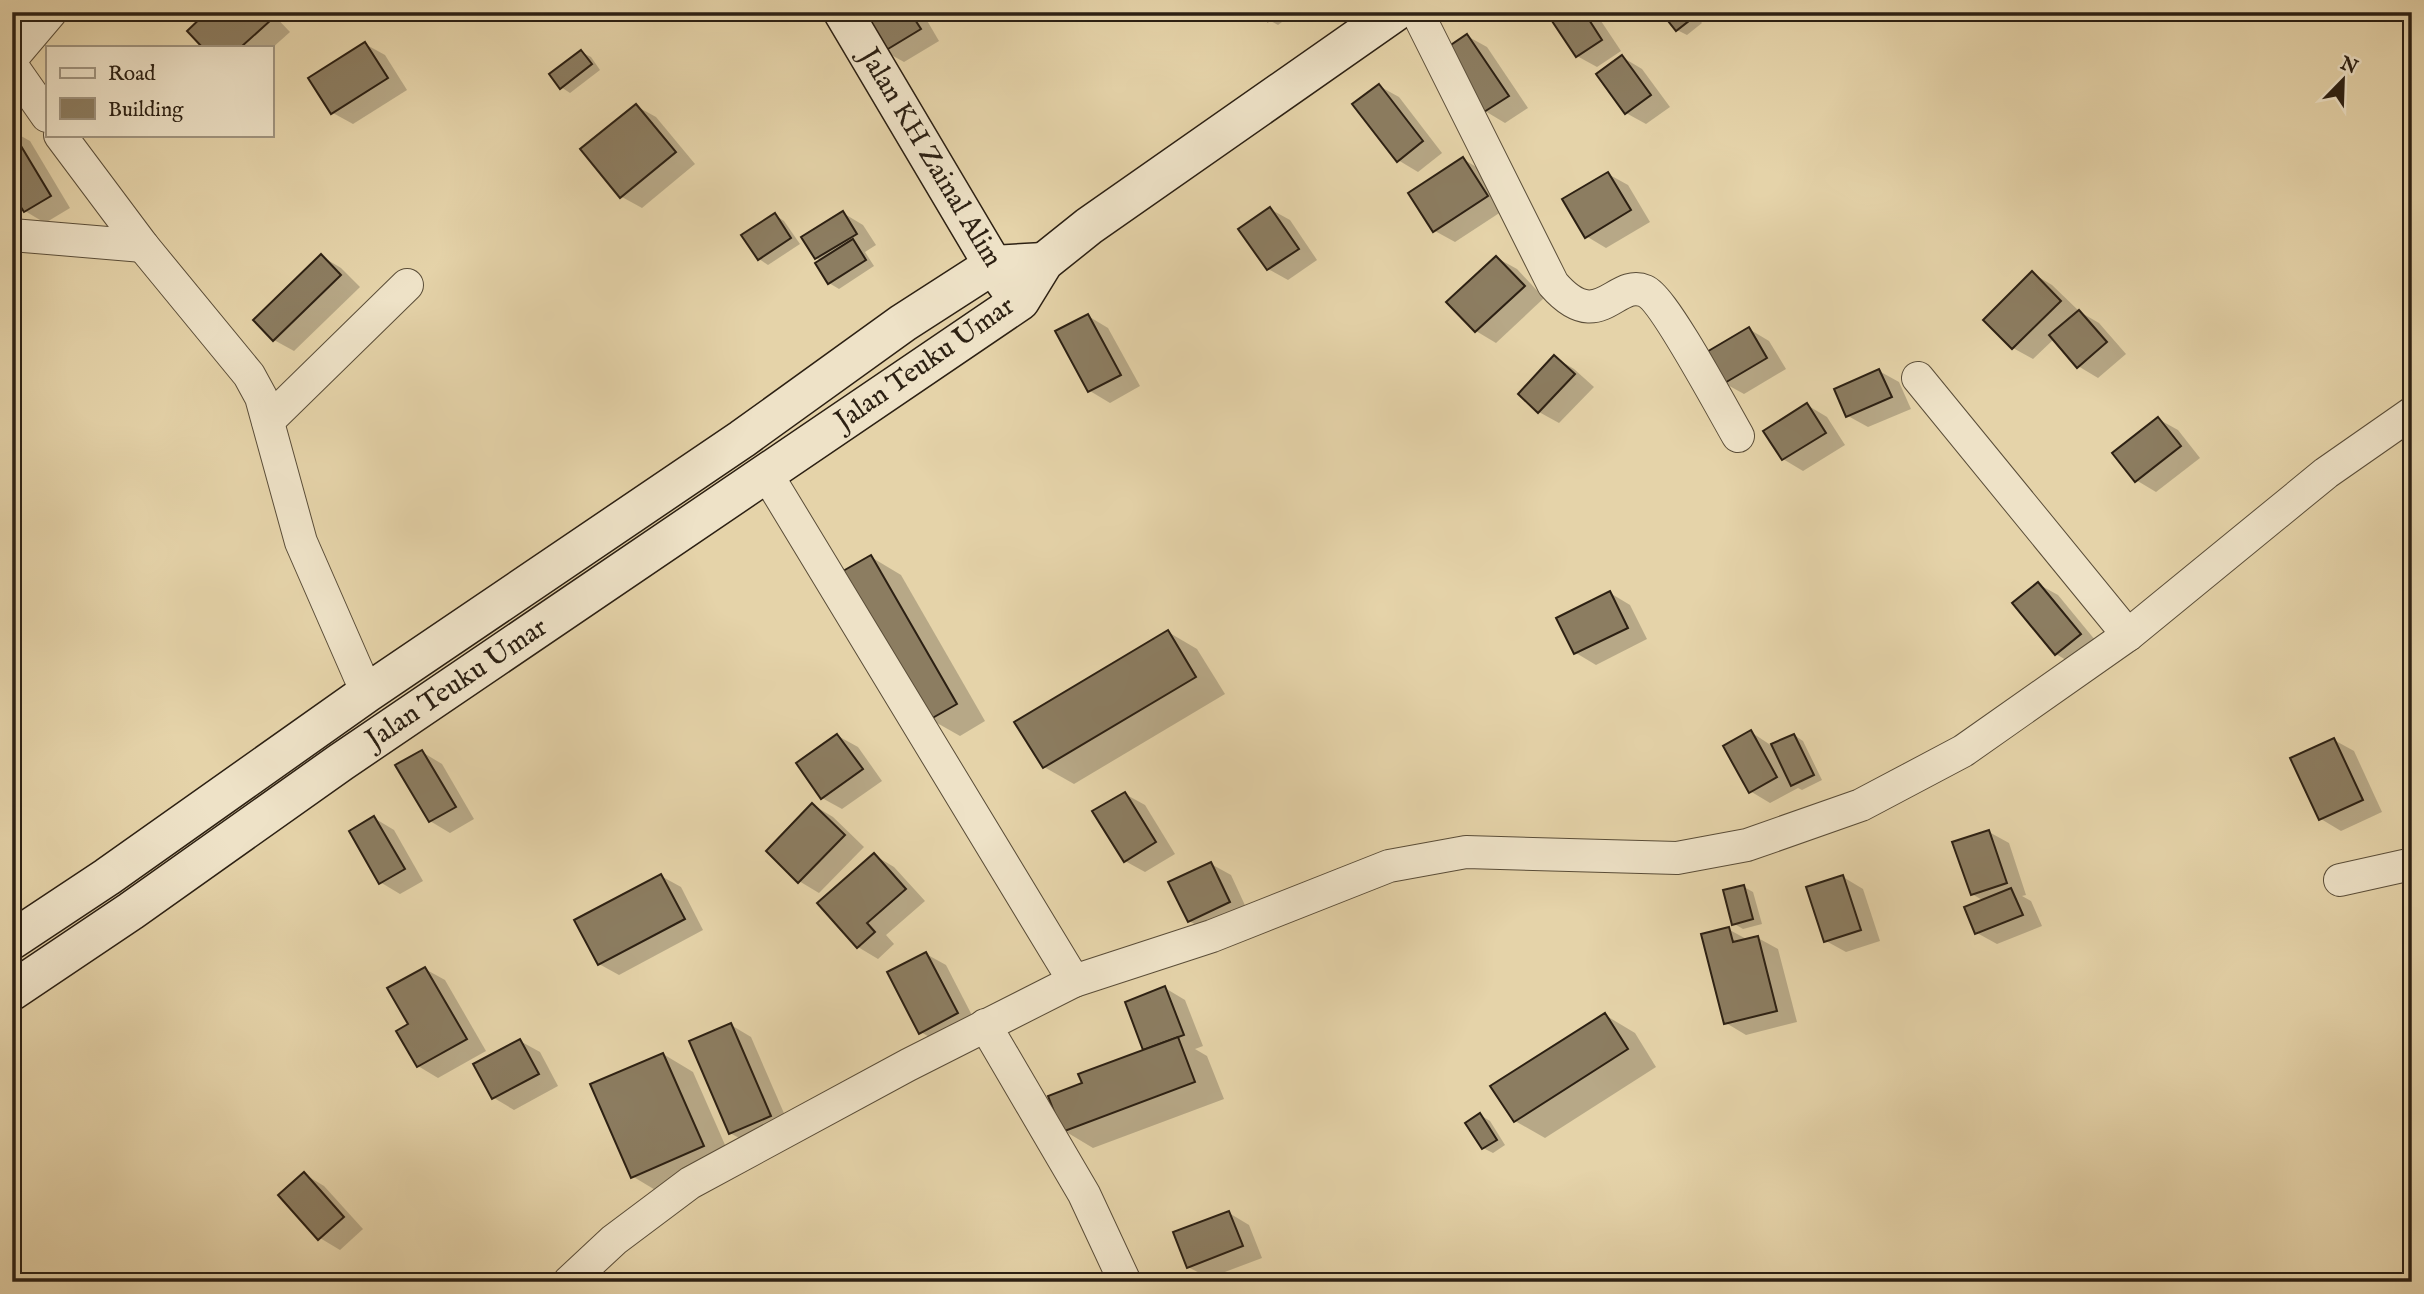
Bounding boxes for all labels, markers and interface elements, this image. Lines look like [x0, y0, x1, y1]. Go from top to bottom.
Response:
street label: Jalan KH Zainal Alim [849, 39, 1009, 274]
legend [46, 46, 273, 136]
north arrow [2308, 46, 2378, 116]
text: N [2336, 52, 2362, 81]
text: Road [108, 61, 156, 88]
text: Building [108, 97, 184, 124]
street label: Jalan Teuku Umar [826, 289, 1022, 441]
street label: Jalan Teuku Umar [357, 610, 554, 759]

